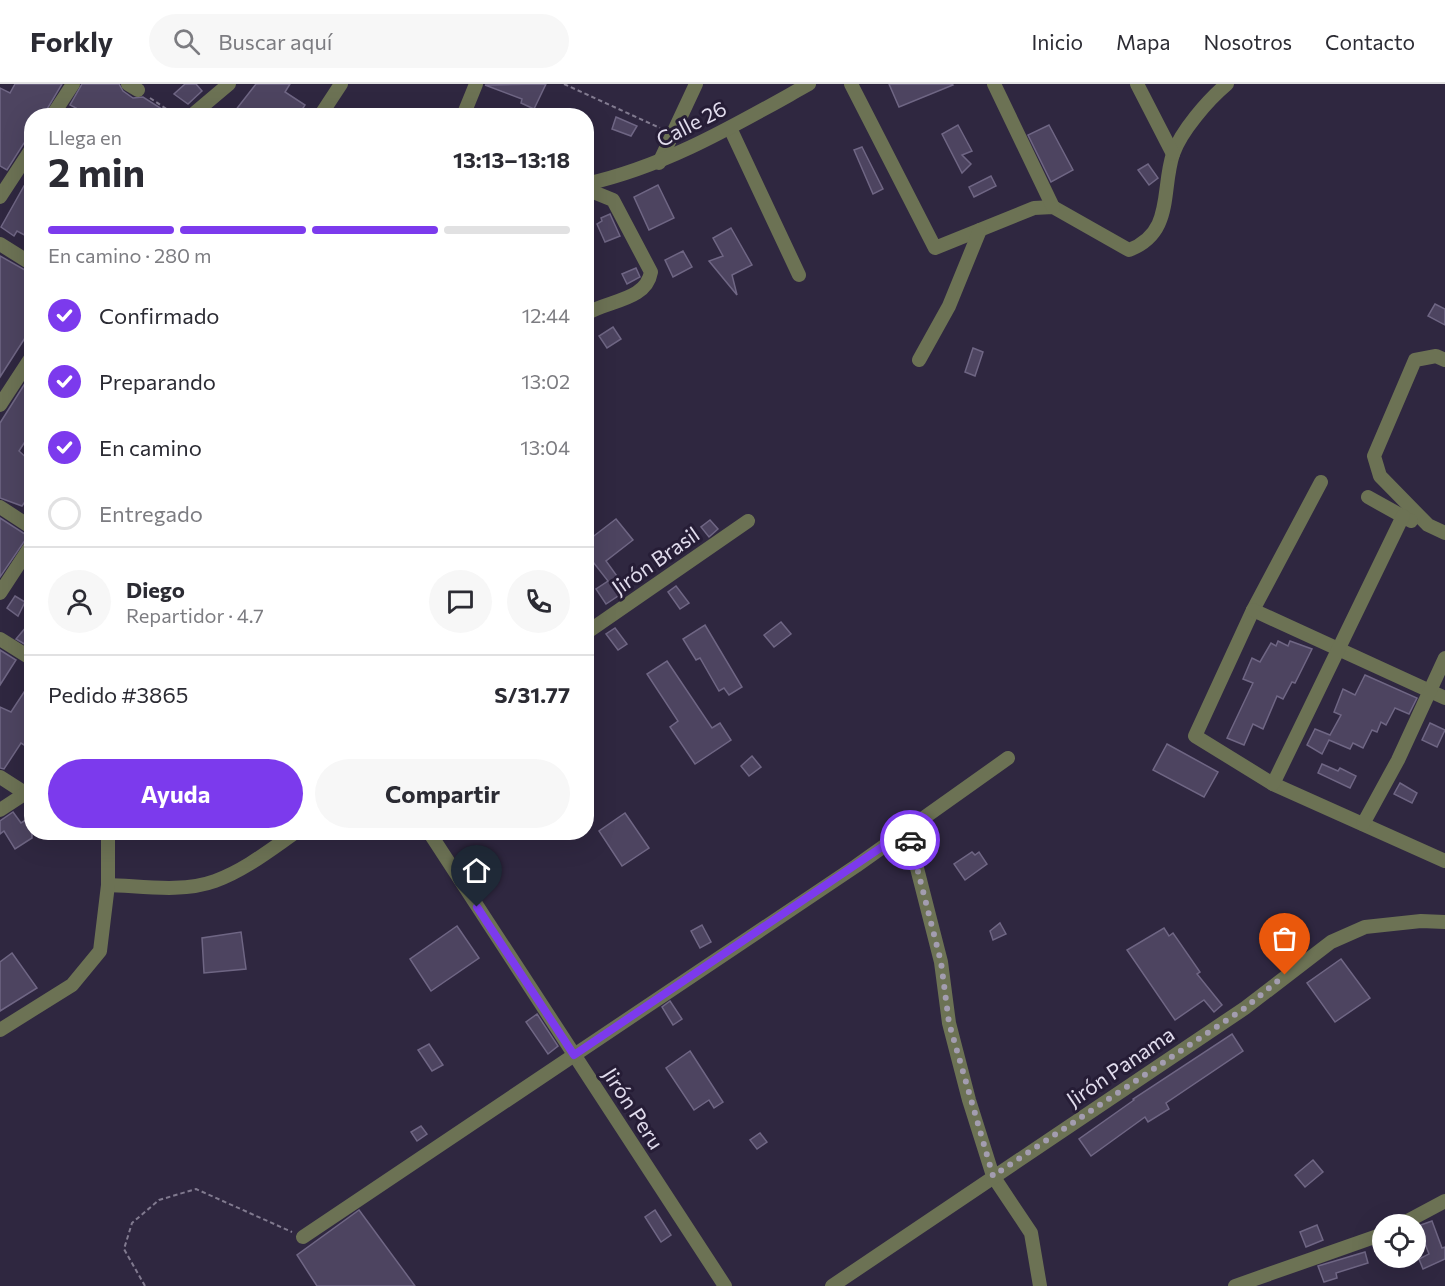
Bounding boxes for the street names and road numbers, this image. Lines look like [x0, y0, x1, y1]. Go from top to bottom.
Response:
street label: Calle 26 [652, 95, 730, 151]
street label: Jirón Brasil [606, 521, 704, 599]
street label: Jirón Panama [1061, 1021, 1179, 1111]
street label: Jirón Peru [598, 1063, 670, 1153]

